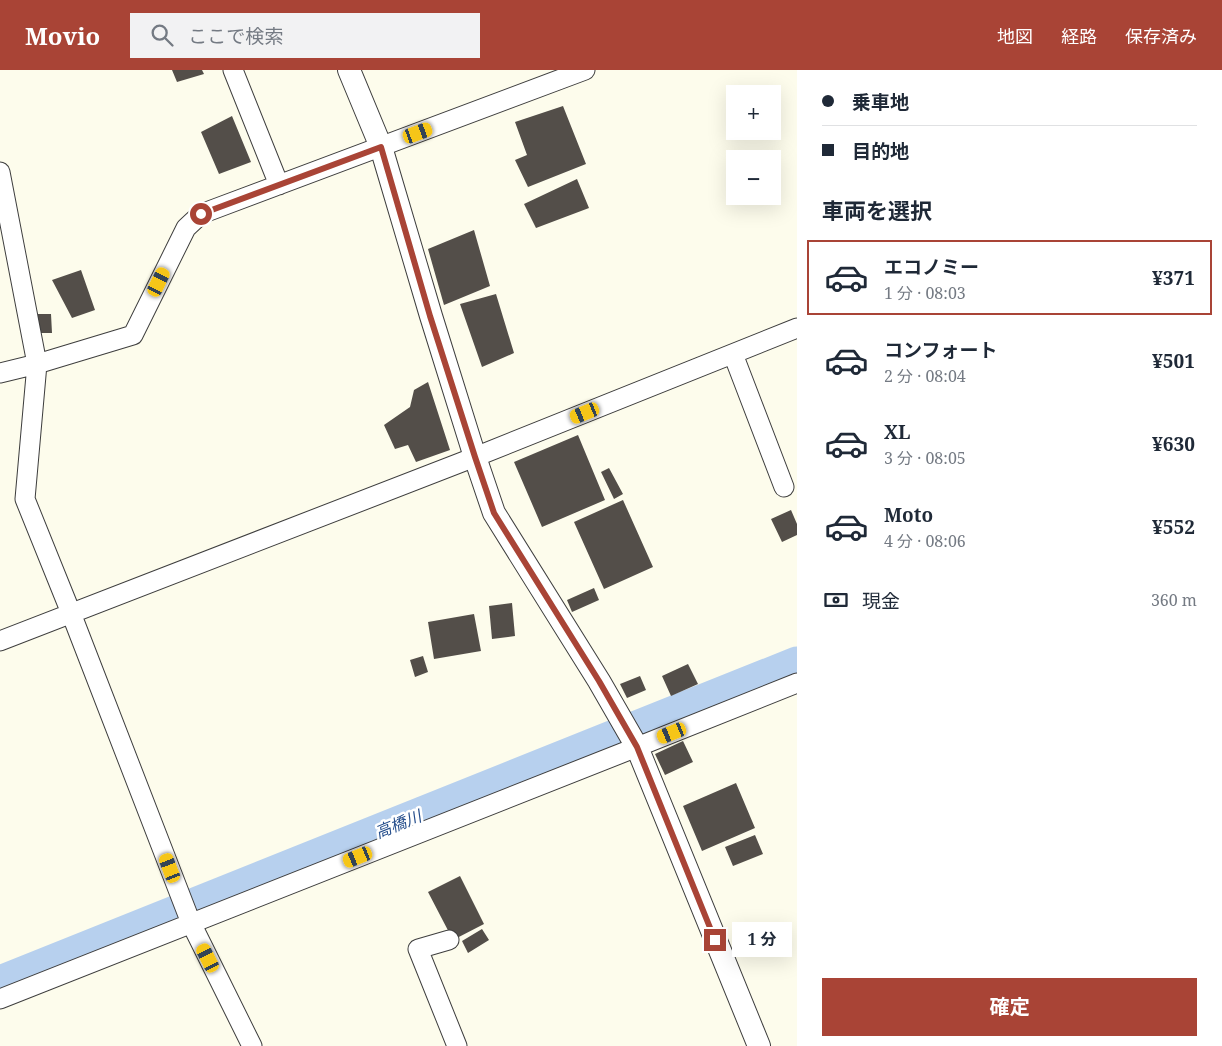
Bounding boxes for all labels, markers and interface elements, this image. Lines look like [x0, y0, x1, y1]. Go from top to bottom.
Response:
search box [130, 13, 480, 58]
text: Movio [25, 19, 100, 52]
icon: search [148, 21, 176, 49]
text: ここで検索 [188, 23, 283, 49]
text: 地図 [997, 24, 1033, 48]
text: 経路 [1061, 24, 1097, 48]
text: 保存済み [1125, 24, 1197, 48]
map controls [726, 85, 781, 205]
button: + [726, 85, 781, 140]
text: 乗車地 [852, 89, 909, 115]
car [401, 121, 434, 145]
text: 目的地 [852, 138, 909, 164]
button: − [726, 150, 781, 205]
text: 車両を選択 [822, 195, 932, 225]
route start [190, 203, 212, 225]
text: エコノミー [884, 254, 979, 280]
icon: car [824, 255, 869, 300]
car [145, 265, 172, 299]
text: ¥371 [1152, 265, 1195, 291]
text: 1 分 · 08:03 [884, 282, 966, 304]
text: コンフォート [884, 337, 997, 363]
icon: car [824, 338, 869, 383]
text: ¥501 [1152, 348, 1195, 374]
text: 2 分 · 08:04 [884, 365, 966, 387]
car [568, 400, 601, 426]
text: XL [884, 419, 910, 445]
icon: car [824, 421, 869, 466]
text: ¥630 [1152, 431, 1195, 457]
text: 3 分 · 08:05 [884, 447, 966, 469]
text: Moto [884, 502, 933, 528]
icon: car [824, 504, 869, 549]
text: ¥552 [1152, 514, 1195, 540]
text: 4 分 · 08:06 [884, 530, 966, 552]
icon: cash [822, 586, 850, 614]
text: 現金 [862, 588, 900, 614]
text: 360 m [1151, 589, 1197, 611]
car [655, 720, 688, 746]
water label: 高橋川 [372, 804, 426, 843]
car [341, 844, 374, 870]
car [157, 851, 182, 885]
callout: 1 分 [732, 922, 792, 958]
text: 1 分 [747, 928, 777, 950]
route end [704, 929, 726, 951]
car [194, 941, 221, 975]
button: 確定 [822, 978, 1197, 1036]

